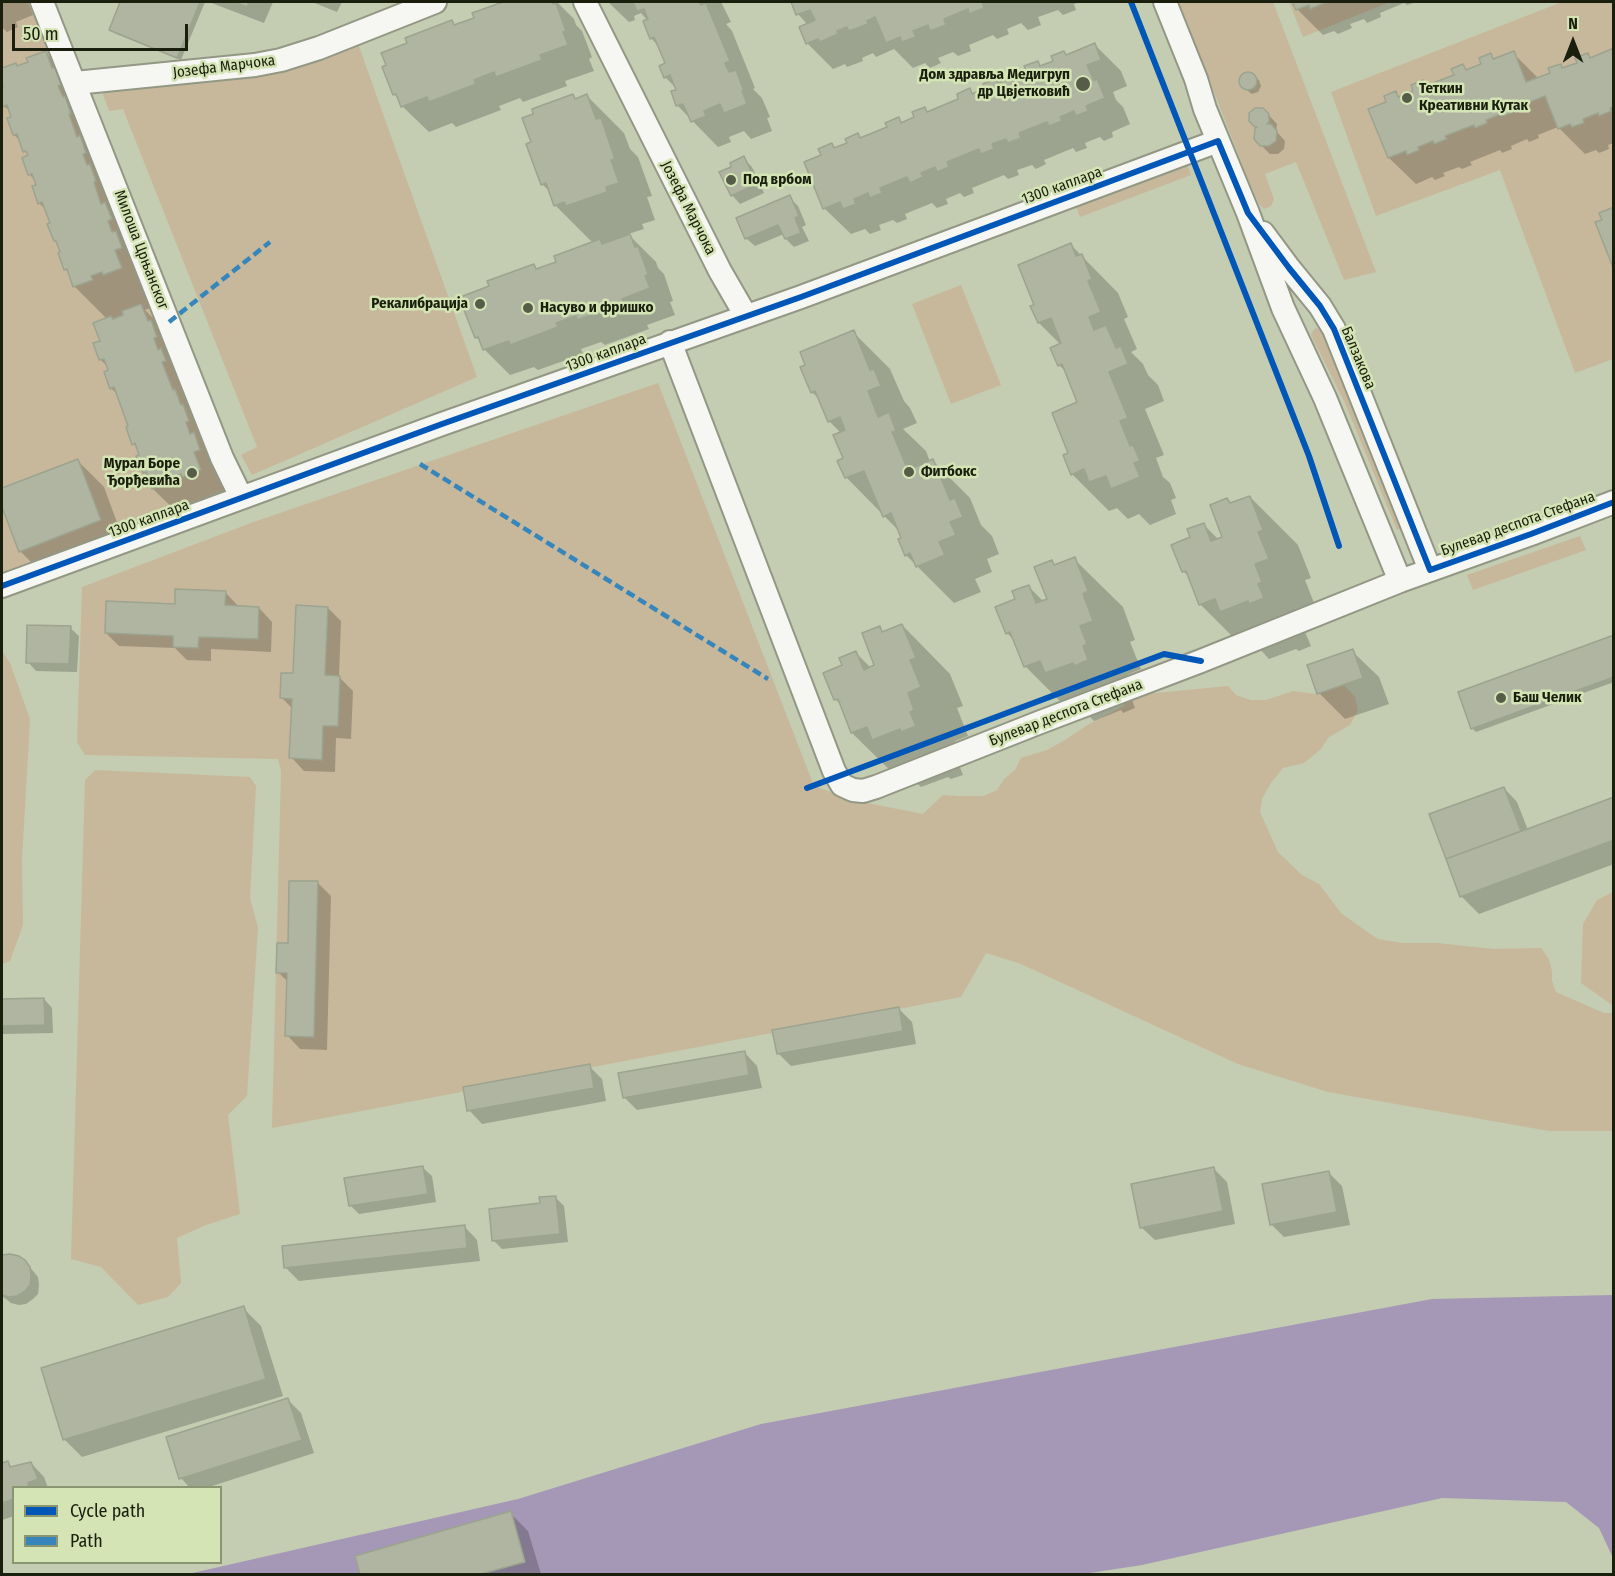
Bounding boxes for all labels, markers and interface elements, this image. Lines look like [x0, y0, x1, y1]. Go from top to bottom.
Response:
scale bar [15, 12, 190, 50]
north arrow [1543, 12, 1603, 72]
text: N [1568, 14, 1578, 33]
text: 50 m [23, 23, 59, 45]
street label: Јозефа Марчока [172, 52, 276, 82]
place label: Дом здравља Медигруп др Цвјетковић [920, 66, 1070, 101]
marker: Дом здравља Медигруп др Цвјетковић [1074, 75, 1092, 93]
place label: Теткин Креативни Кутак [1419, 80, 1528, 115]
marker: Теткин Креативни Кутак [1400, 91, 1414, 105]
street label: Јозефа Марчока [657, 158, 719, 258]
street label: 1300 каплара [1019, 163, 1105, 209]
place label: Под врбом [743, 171, 811, 189]
marker: Под врбом [724, 173, 738, 187]
street label: Милоша Црњанског [110, 188, 172, 312]
place label: Рекалибрација [371, 295, 468, 313]
marker: Рекалибрација [473, 297, 487, 311]
place label: Насуво и фришко [540, 299, 653, 317]
marker: Насуво и фришко [521, 301, 535, 315]
street label: Балзакова [1337, 324, 1379, 392]
street label: 1300 каплара [563, 330, 649, 376]
place label: Мурал Боре Ђорђевића [104, 455, 180, 490]
place label: Фитбокс [921, 463, 977, 481]
marker: Фитбокс [902, 465, 916, 479]
marker: Мурал Боре Ђорђевића [185, 466, 199, 480]
street label: Булевар деспота Стефана [1439, 488, 1597, 560]
street label: 1300 каплара [106, 496, 192, 542]
street label: Булевар деспота Стефана [987, 675, 1145, 751]
place label: Баш Челик [1513, 689, 1581, 707]
marker: Баш Челик [1494, 691, 1508, 705]
legend [12, 1486, 222, 1564]
text: Cycle path [70, 1500, 145, 1522]
text: Path [70, 1530, 103, 1552]

